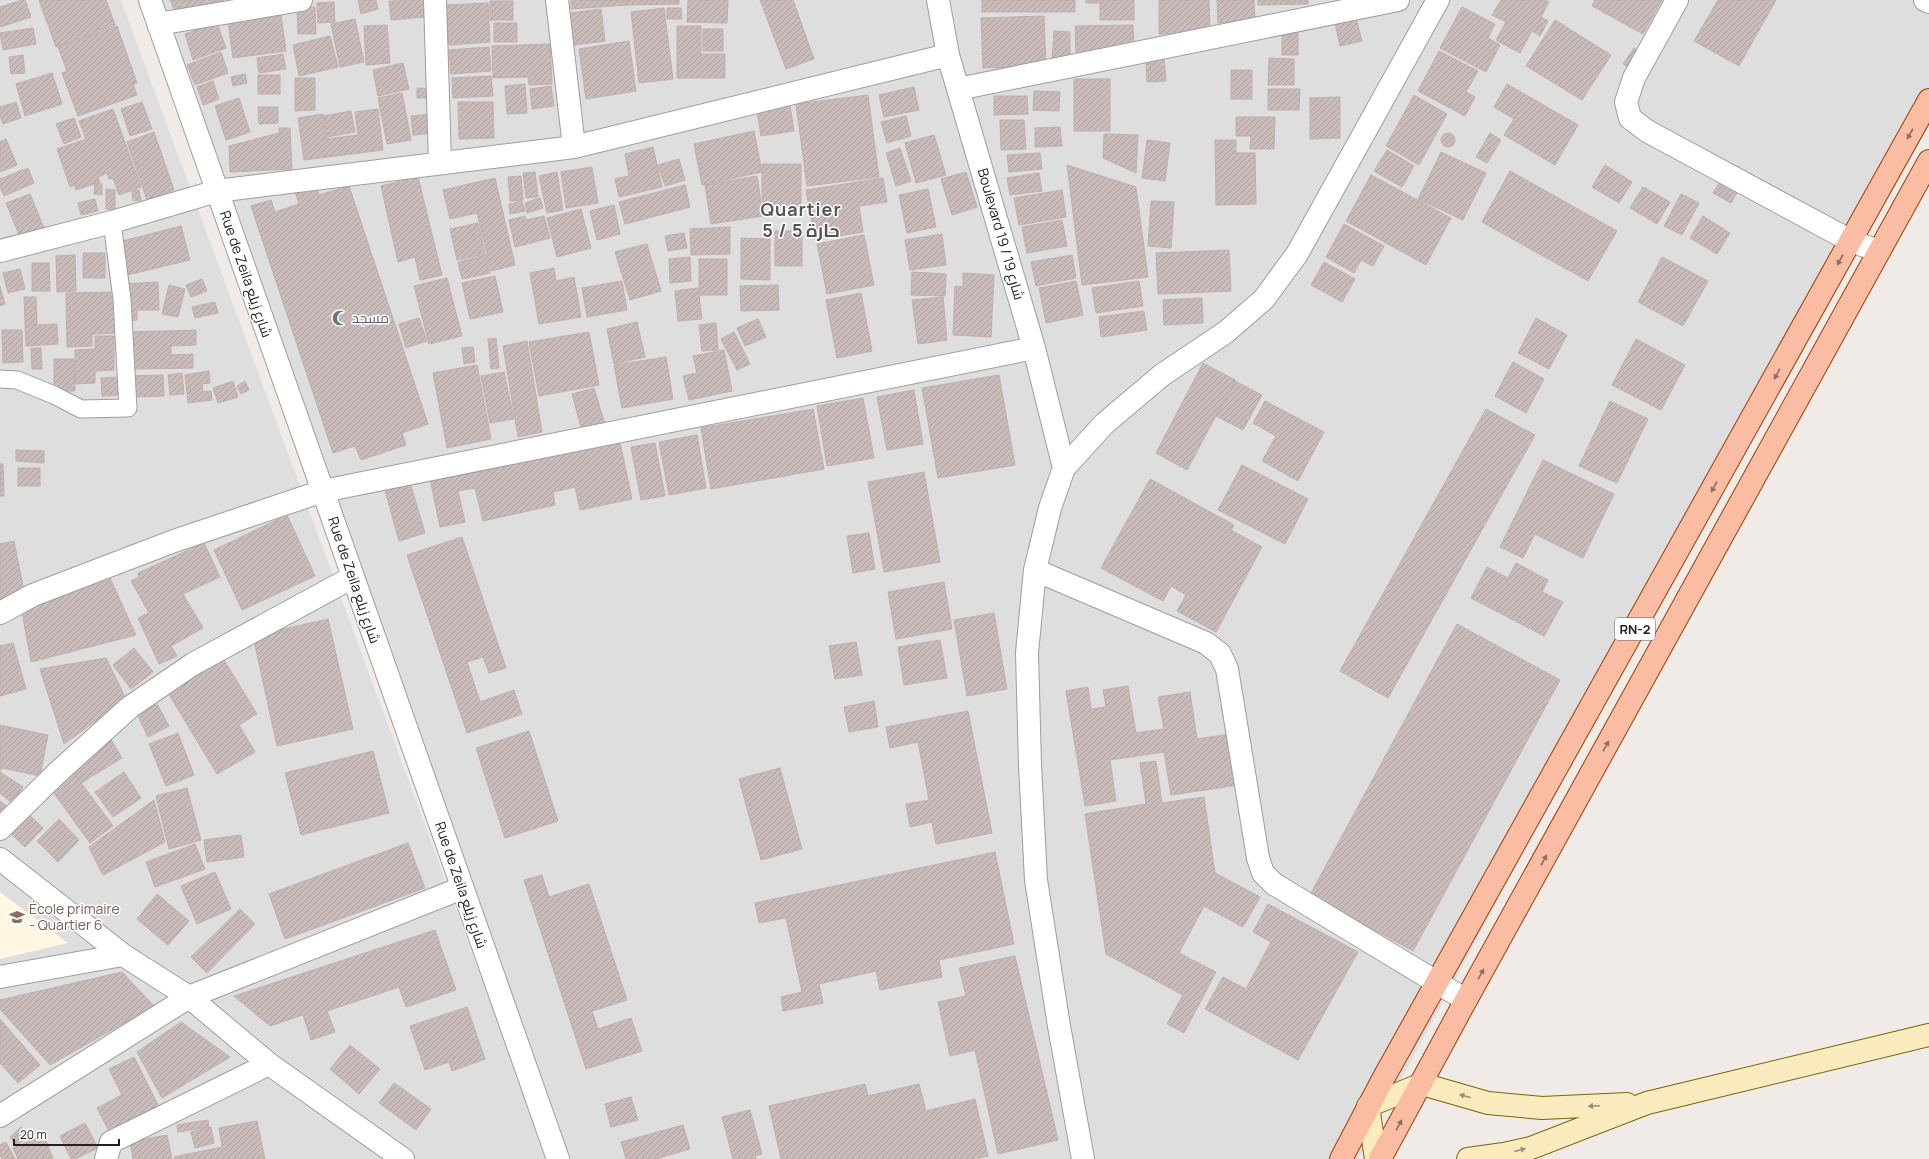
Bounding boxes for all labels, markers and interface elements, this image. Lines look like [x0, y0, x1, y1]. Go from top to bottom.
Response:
one-way arrow [1907, 128, 1913, 140]
street label: Boulevard 19 / شارع 19 [974, 166, 1029, 302]
district label: Quartier 5 / حارة 5 [760, 197, 842, 242]
street label: Rue de Zeila شارع زيلع [216, 208, 277, 340]
one-way arrow [1837, 254, 1844, 266]
place label: مسجد [352, 308, 389, 327]
mosque icon: مسجد [331, 309, 349, 327]
one-way arrow [1773, 368, 1780, 379]
one-way arrow [1710, 481, 1717, 493]
street label: Rue de Zeila شارع زيلع [324, 514, 385, 646]
road number: RN-2 [1615, 618, 1655, 640]
one-way arrow [1603, 740, 1610, 752]
street label: Rue de Zeila شارع زيلع [431, 819, 492, 951]
one-way arrow [1540, 854, 1547, 866]
place label: École primaire - Quartier 6 [29, 899, 120, 934]
school or university icon: École primaire - Quartier 6 [8, 908, 26, 926]
one-way arrow [1477, 968, 1484, 979]
one-way arrow [1459, 1093, 1471, 1099]
one-way arrow [1587, 1103, 1600, 1109]
one-way arrow [1395, 1119, 1402, 1131]
scale bar [14, 1121, 119, 1147]
text: 20 m [20, 1126, 47, 1143]
one-way arrow [1515, 1147, 1527, 1153]

